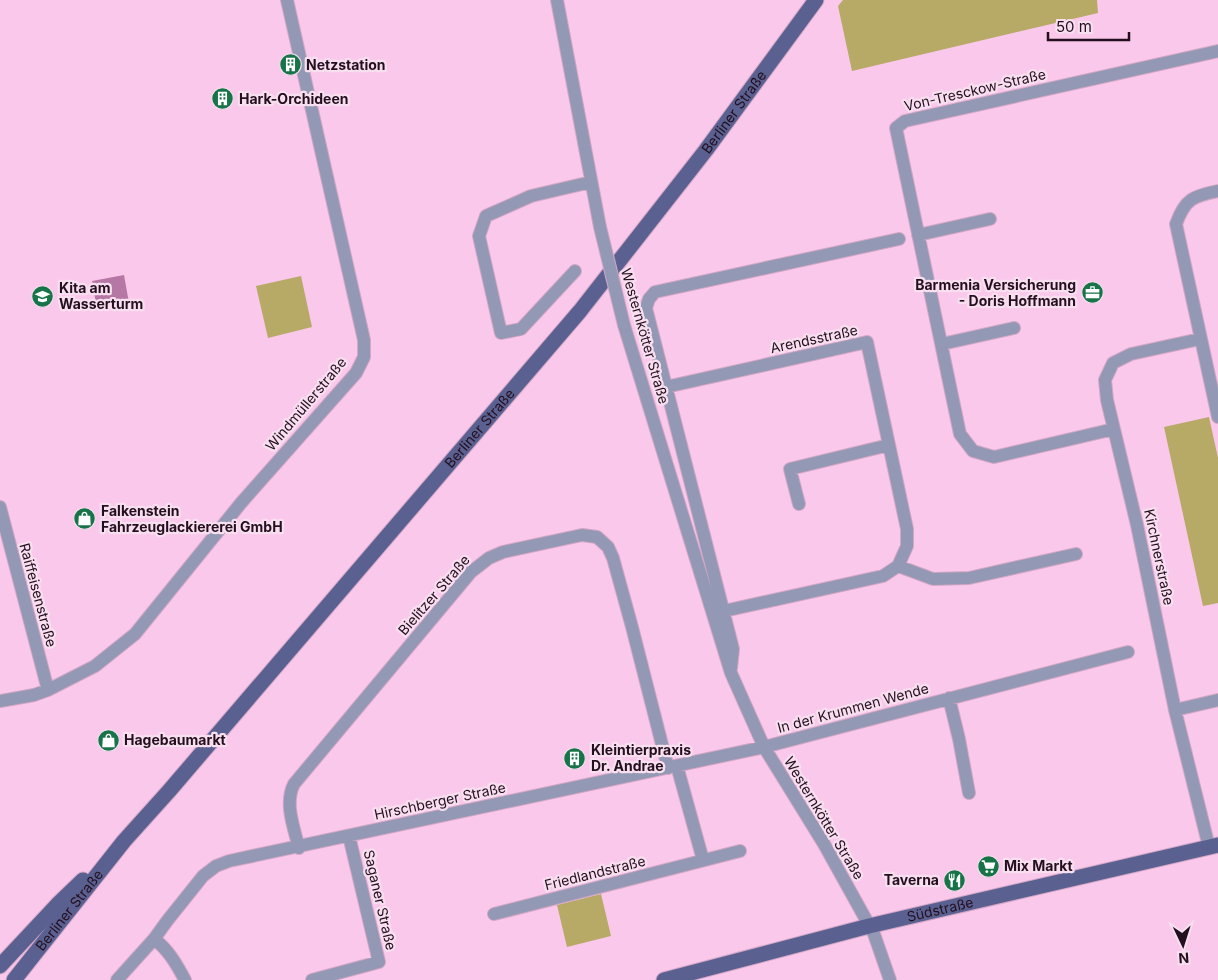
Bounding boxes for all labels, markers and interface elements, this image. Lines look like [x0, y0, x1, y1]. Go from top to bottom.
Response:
scale bar [1048, 10, 1129, 42]
text: 50 m [1056, 17, 1092, 36]
building icon: Netzstation [278, 53, 302, 77]
place label: Netzstation [306, 56, 386, 73]
street label: Von-Tresckow-Straße [902, 65, 1047, 114]
street label: Berliner Straße [697, 67, 770, 157]
building icon: Hark-Orchideen [211, 87, 235, 111]
place label: Hark-Orchideen [239, 90, 348, 107]
street label: Westernkötter Straße [618, 266, 673, 406]
place label: Barmenia Versicherung - Doris Hoffmann [915, 276, 1076, 309]
place label: Kita am Wasserturm [59, 279, 143, 312]
office icon: Barmenia Versicherung - Doris Hoffmann [1080, 281, 1104, 305]
school or university icon: Kita am Wasserturm [31, 284, 55, 308]
street label: Arendsstraße [769, 321, 859, 356]
street label: Windmüllerstraße [262, 354, 350, 454]
street label: Berliner Straße [441, 385, 518, 471]
place label: Falkenstein Fahrzeuglackiererei GmbH [101, 502, 283, 535]
shop icon: Falkenstein Fahrzeuglackiererei GmbH [73, 507, 97, 531]
street label: Kirchnerstraße [1141, 507, 1178, 607]
street label: Raiffeisenstraße [16, 541, 61, 649]
street label: Bielitzer Straße [394, 551, 473, 638]
street label: In der Krummen Wende [775, 679, 930, 736]
shop icon: Hagebaumarkt [96, 728, 120, 752]
place label: Hagebaumarkt [124, 731, 226, 748]
place label: Kleintierpraxis Dr. Andrae [591, 741, 691, 774]
building icon: Kleintierpraxis Dr. Andrae [563, 746, 587, 770]
street label: Westernkötter Straße [781, 753, 868, 882]
street label: Hirschberger Straße [373, 778, 507, 823]
street label: Saganer Straße [361, 848, 400, 952]
street label: Friedlandstraße [543, 852, 647, 893]
supermarket icon: Mix Markt [976, 854, 1000, 878]
place label: Mix Markt [1004, 857, 1073, 874]
street label: Berliner Straße [32, 866, 106, 954]
restaurant icon: Taverna [943, 868, 967, 892]
place label: Taverna [884, 871, 939, 888]
street label: Südstraße [905, 893, 975, 925]
north arrow [1158, 920, 1208, 970]
text: N [1178, 950, 1190, 967]

